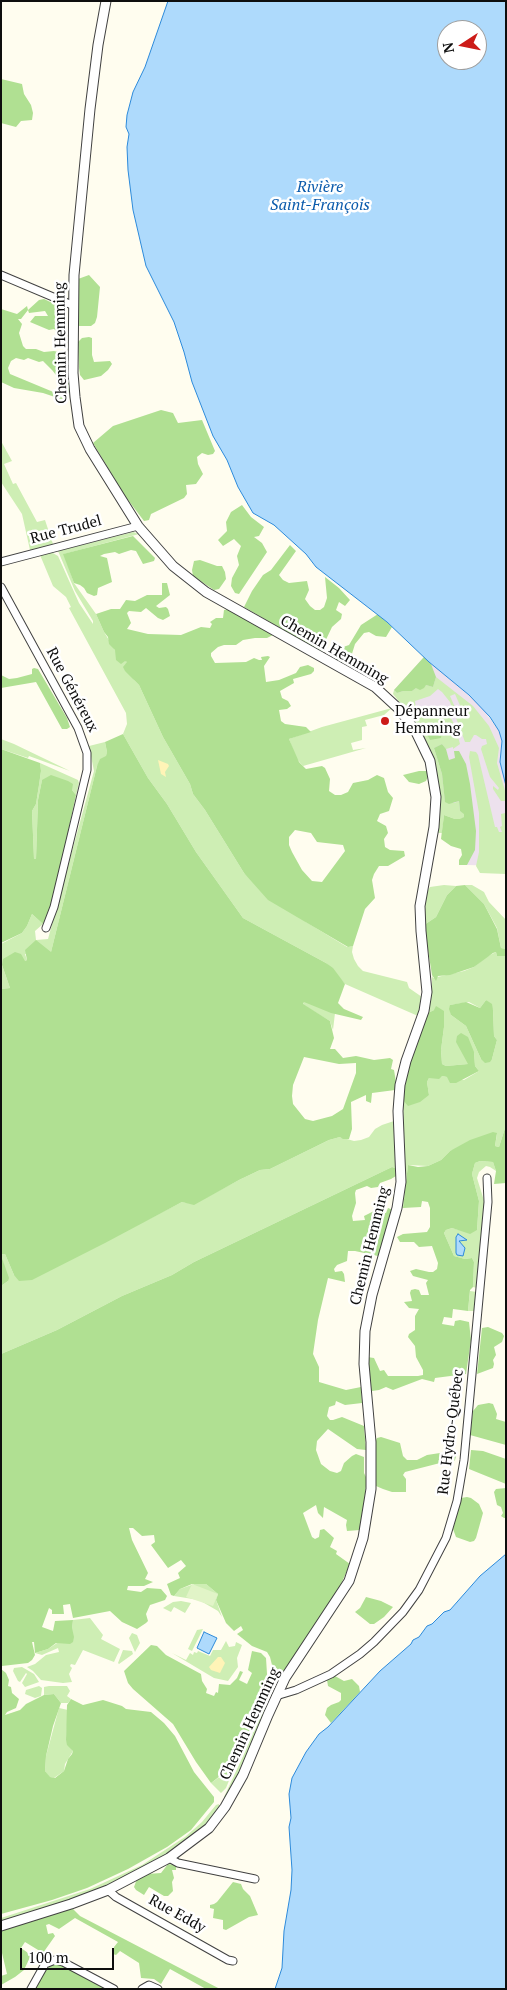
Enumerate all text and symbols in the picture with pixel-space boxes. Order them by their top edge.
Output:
north arrow [437,20,487,70]
text: N [437,41,458,55]
water label: Rivière Saint-François [270,177,370,215]
street label: Chemin Hemming [51,282,71,404]
street label: Rue Trudel [28,512,104,548]
street label: Chemin Hemming [277,612,391,688]
street label: Rue Généreux [42,645,102,735]
place label: Dépanneur Hemming [395,703,469,738]
marker: Dépanneur Hemming [379,715,391,727]
street label: Chemin Hemming [347,1185,393,1307]
street label: Rue Hydro-Québec [434,1368,468,1496]
street label: Chemin Hemming [216,1665,284,1783]
street label: Rue Eddy [145,1891,209,1937]
scale bar [22,1938,116,1970]
text: 100 m [28,1947,69,1967]

